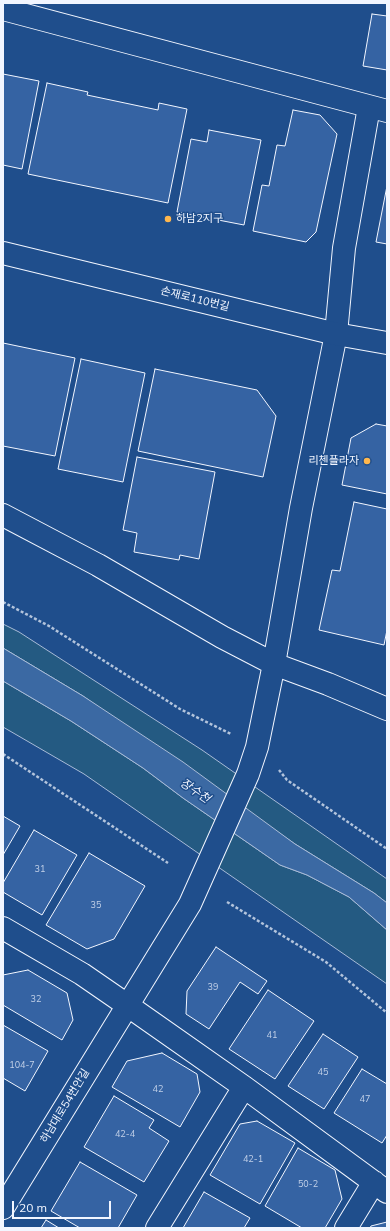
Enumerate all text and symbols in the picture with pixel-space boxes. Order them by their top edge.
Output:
place label: 하남2지구 [176,212,223,226]
marker: 하남2지구 [163,214,173,224]
street label: 손재로110번길 [159,284,231,314]
place label: 리첸플라자 [308,454,359,468]
marker: 리첸플라자 [362,456,372,466]
water label: 장수천 [177,776,213,806]
house number: 31 [35,864,45,874]
house number: 35 [91,900,101,910]
house number: 39 [208,982,218,992]
house number: 32 [31,994,41,1004]
house number: 41 [267,1030,277,1040]
house number: 104-7 [9,1060,35,1070]
street label: 하남대로54번안길 [38,1067,92,1145]
house number: 45 [318,1067,328,1077]
house number: 42 [153,1084,163,1094]
house number: 47 [360,1094,370,1104]
house number: 42-4 [115,1129,135,1139]
house number: 42-1 [243,1154,263,1164]
house number: 50-2 [298,1179,318,1189]
scale bar [14,1193,113,1219]
text: 20 m [19,1200,47,1215]

